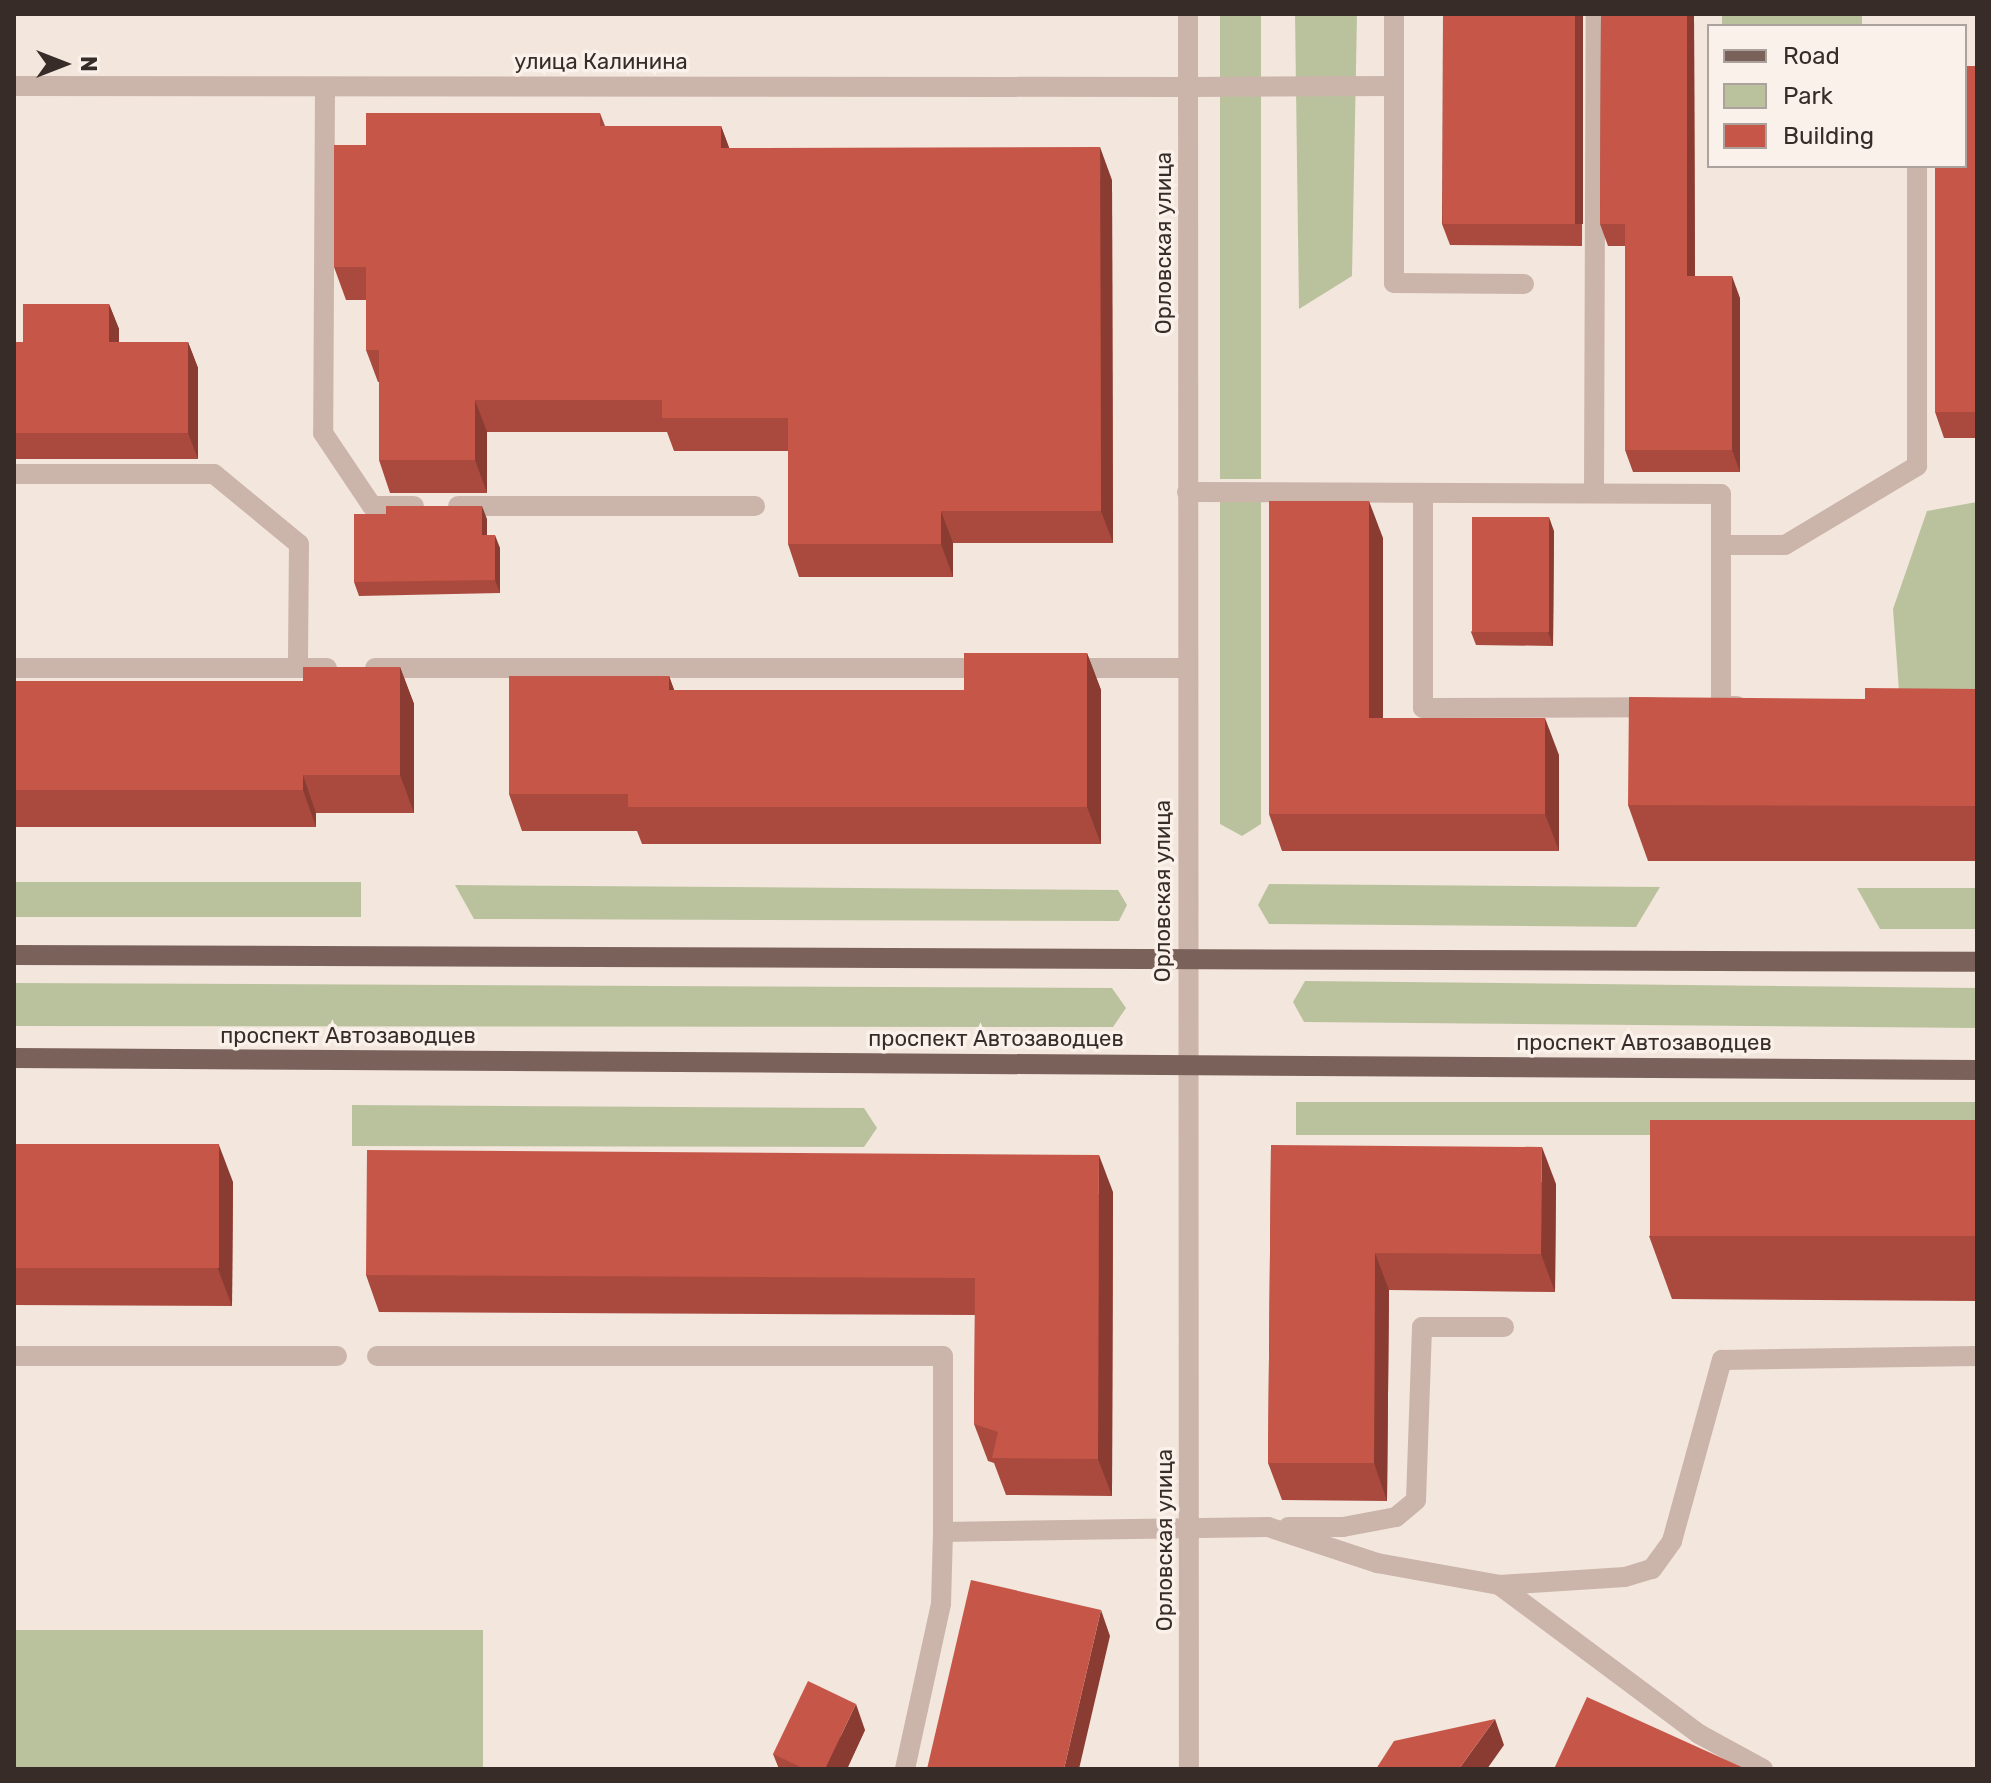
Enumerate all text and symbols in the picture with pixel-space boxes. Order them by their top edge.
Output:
north arrow [24,24,104,104]
legend [1707,24,1967,168]
text: Road [1783,42,1840,70]
street label: улица Калинина [514,49,688,75]
text: N [75,56,102,72]
text: Park [1783,82,1833,110]
text: Building [1783,122,1874,150]
street label: Орловская улица [1151,152,1177,334]
street label: Орловская улица [1150,800,1176,982]
street label: проспект Автозаводцев [220,1023,476,1049]
street label: проспект Автозаводцев [868,1026,1124,1052]
street label: проспект Автозаводцев [1516,1030,1772,1056]
street label: Орловская улица [1152,1449,1178,1631]

